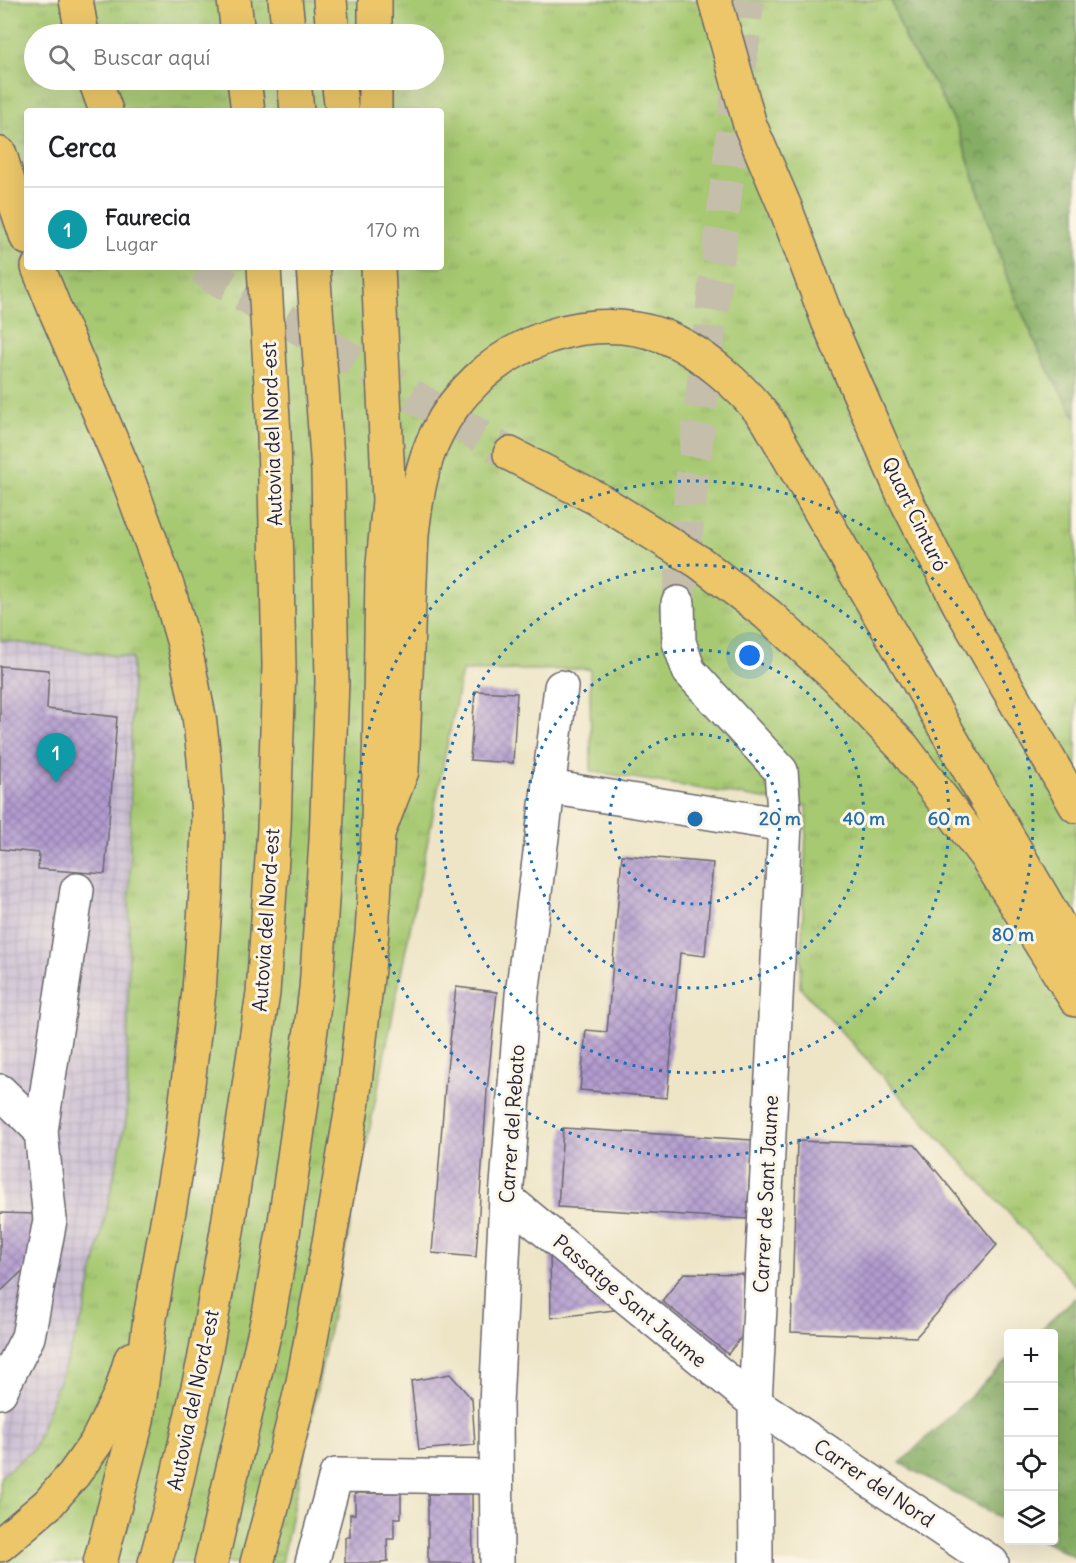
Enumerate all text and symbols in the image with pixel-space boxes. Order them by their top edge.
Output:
search box [24,24,444,90]
icon: search [45,41,78,74]
text: Buscar aquí [93,43,210,71]
text: Cerca [48,131,117,164]
text: Faurecia [105,203,191,231]
text: 1 [64,217,71,242]
text: 170 m [367,217,420,242]
text: Lugar [105,231,158,256]
street label: Autovia del Nord-est [256,341,287,526]
street label: Quart Cinturó [877,452,954,575]
your location [735,641,764,670]
pin: 1 [36,734,76,783]
text: 20 m [759,807,801,830]
text: 40 m [843,807,885,830]
text: 60 m [928,807,970,830]
centre of rings [685,809,705,829]
street label: Autovia del Nord-est [247,827,284,1013]
text: 80 m [992,923,1034,946]
street label: Carrer del Rebato [493,1044,530,1204]
street label: Carrer de Sant Jaume [748,1094,783,1293]
street label: Passatge Sant Jaume [548,1229,712,1372]
street label: Autovia del Nord-est [161,1307,224,1492]
map controls [1004,1329,1058,1545]
button: + [1004,1329,1058,1383]
button: − [1004,1383,1058,1437]
street label: Carrer del Nord [809,1433,940,1532]
button: locate [1004,1437,1058,1491]
button: layers [1004,1491,1058,1545]

